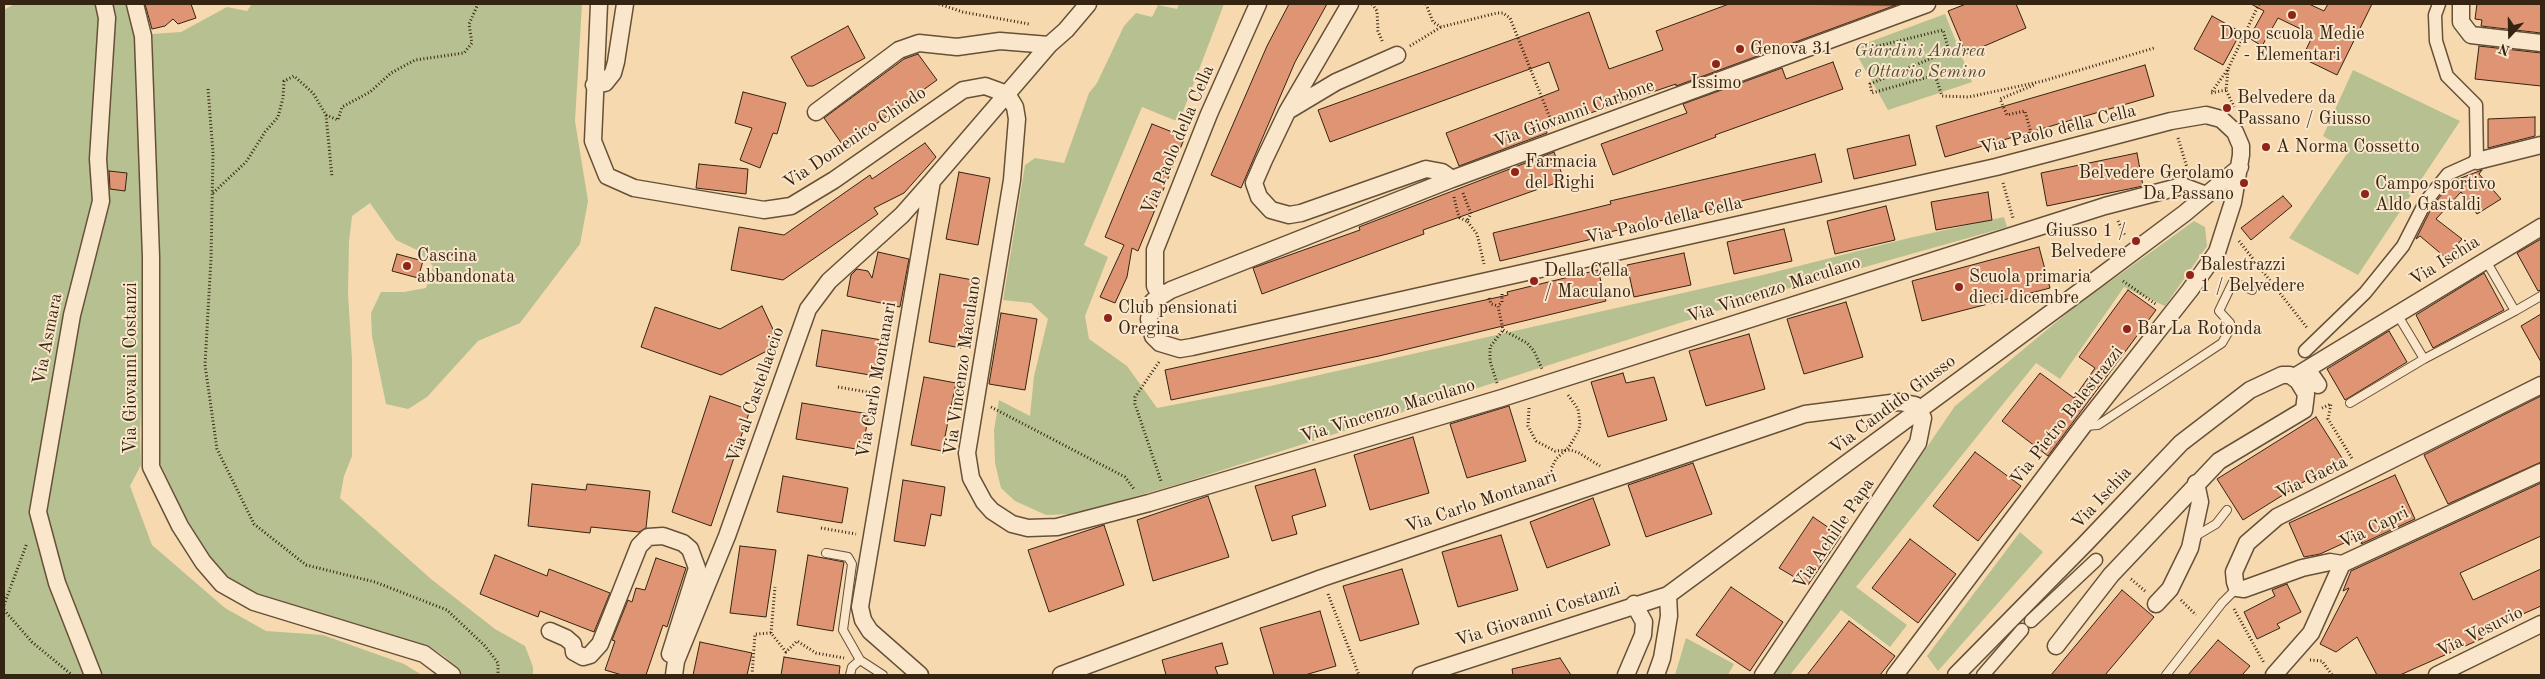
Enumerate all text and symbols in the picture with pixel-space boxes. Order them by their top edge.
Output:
marker: Dopo scuola Medie - Elementari [2286,9,2298,21]
north arrow [2485,10,2535,60]
place label: Dopo scuola Medie - Elementari [2219,23,2365,66]
place label: Genova 31 [1750,38,1833,60]
park label: Giardini Andrea e Ottavio Semino [1854,40,1986,82]
text: N [2497,41,2512,57]
marker: Genova 31 [1734,43,1746,55]
marker: Issimo [1710,58,1722,70]
street label: Via Paolo della Cella [1137,62,1219,218]
place label: Issimo [1691,72,1741,94]
street label: Via Giovanni Carbone [1491,75,1657,153]
street label: Via Domenico Chiodo [779,82,931,194]
place label: Belvedere da Passano / Giusso [2237,87,2371,130]
street label: Via Paolo della Cella [1978,100,2138,160]
marker: Belvedere da Passano / Giusso [2221,102,2233,114]
place label: A Norma Cossetto [2276,136,2420,158]
marker: A Norma Cossetto [2260,141,2272,153]
place label: Farmacia del Righi [1525,151,1597,193]
place label: Belvedere Gerolamo Da Passano [2079,162,2234,204]
marker: Farmacia del Righi [1509,166,1521,178]
place label: Campo sportivo Aldo Gastaldi [2375,173,2496,215]
marker: Belvedere Gerolamo Da Passano [2238,177,2250,189]
marker: Campo sportivo Aldo Gastaldi [2359,188,2371,200]
street label: Via Paolo della Cella [1583,192,1745,250]
place label: Giusso 1 / Belvedere [2045,220,2126,262]
street label: Via Ischia [2406,231,2484,291]
marker: Giusso 1 / Belvedere [2130,235,2142,247]
place label: Cascina abbandonata [417,245,515,288]
street label: Via Vincenzo Maculano [1685,252,1863,328]
place label: Balestrazzi 1 / Belvedere [2200,254,2304,296]
marker: Cascina abbandonata [401,260,413,272]
place label: Della Cella / Maculano [1544,260,1631,302]
place label: Scuola primaria dieci dicembre [1969,266,2091,308]
marker: Balestrazzi 1 / Belvedere [2184,269,2196,281]
street label: Via Vincenzo Maculano [940,275,986,457]
marker: Della Cella / Maculano [1528,275,1540,287]
marker: Scuola primaria dieci dicembre [1953,281,1965,293]
street label: Via Giovanni Costanzi [120,282,142,454]
street label: Via Asmara [29,291,67,387]
place label: Club pensionati Oregina [1118,297,1237,340]
street label: Via Carlo Montanari [853,300,901,460]
marker: Club pensionati Oregina [1102,312,1114,324]
place label: Bar La Rotonda [2137,318,2262,340]
marker: Bar La Rotonda [2121,323,2133,335]
street label: Via al Castellaccio [723,324,789,466]
street label: Via Pietro Balestrazzi [2006,342,2128,490]
street label: Via Candido Giusso [1826,351,1960,459]
street label: Via Vincenzo Maculano [1298,374,1478,448]
street label: Via Gaeta [2273,451,2351,505]
street label: Via Ischia [2067,462,2137,534]
street label: Via Carlo Montanari [1402,466,1560,538]
street label: Via Achille Papa [1789,474,1879,594]
street label: Via Capri [2336,502,2412,554]
street label: Via Giovanni Costanzi [1453,578,1623,652]
street label: Via Vesuvio [2433,602,2527,662]

